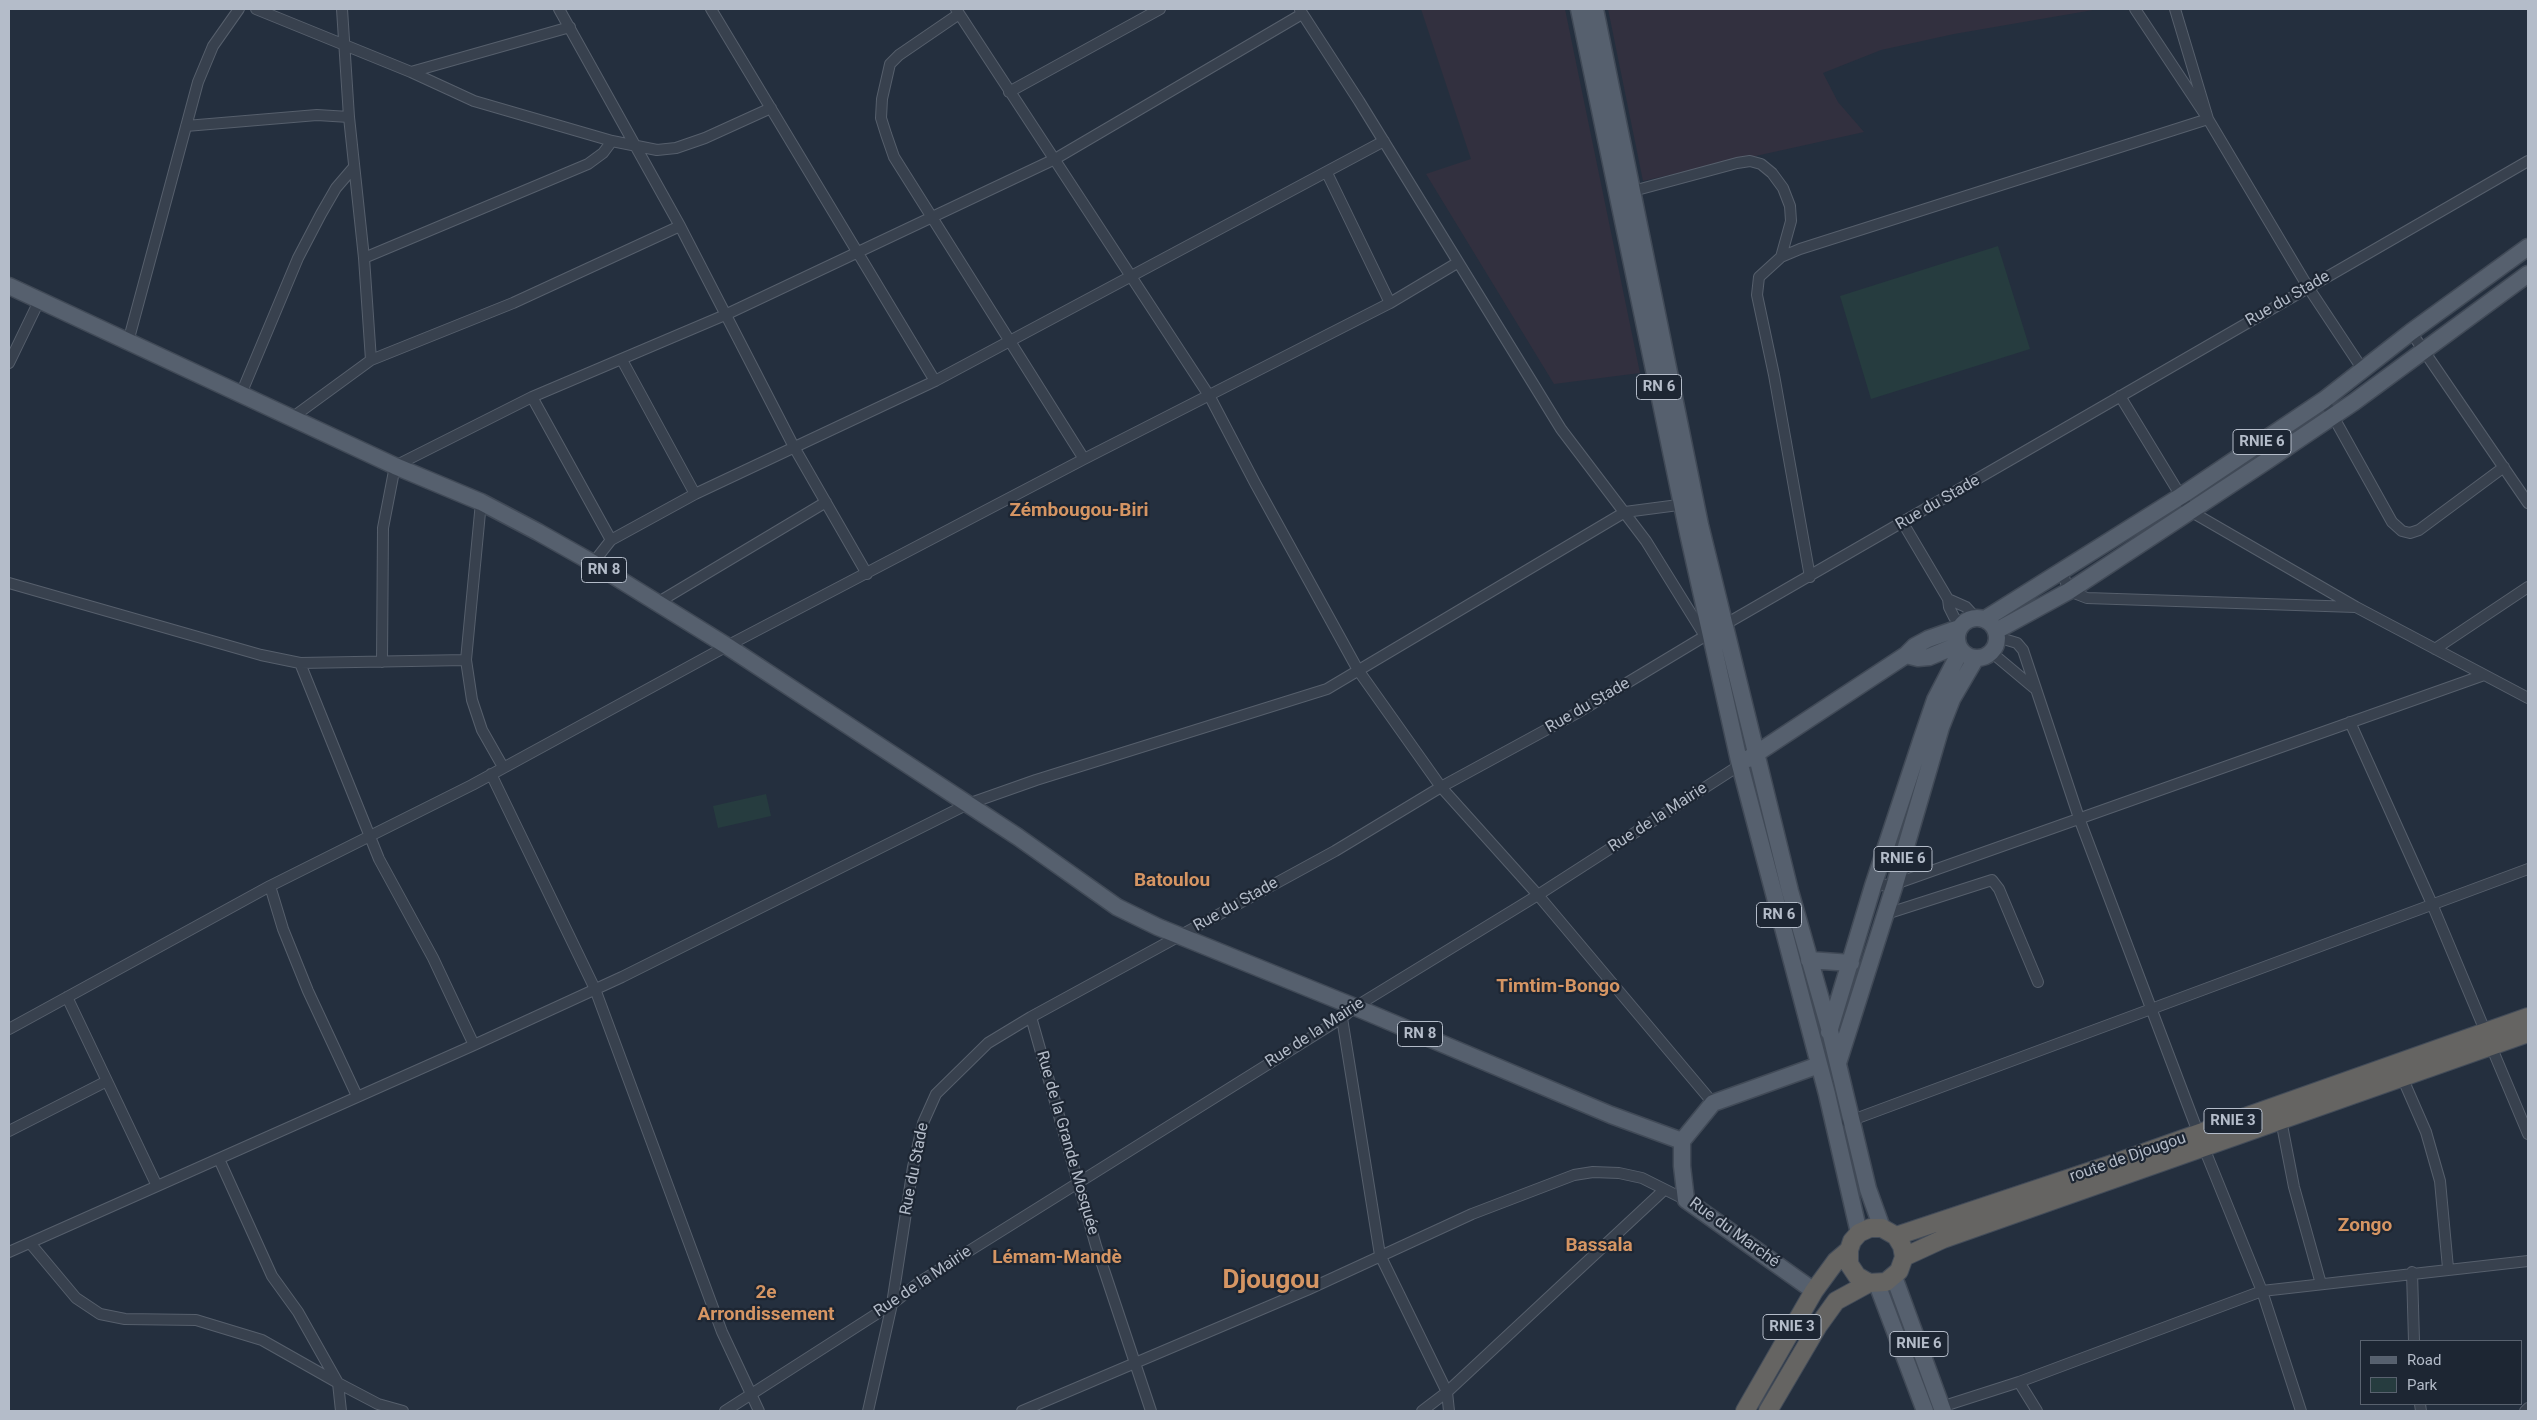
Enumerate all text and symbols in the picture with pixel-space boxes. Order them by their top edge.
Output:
street label: Rue du Stade [2243,267,2333,331]
road number: RN 6 [1636,374,1682,400]
road number: RNIE 6 [2233,430,2291,454]
street label: Rue du Stade [1893,471,1983,535]
district label: Zémbougou-Biri [1010,500,1148,522]
road number: RN 8 [582,558,626,582]
street label: Rue du Stade [1543,674,1633,738]
street label: Rue de la Mairie [1605,779,1711,857]
road number: RNIE 6 [1874,846,1932,872]
district label: Batoulou [1134,870,1210,892]
street label: Rue du Stade [1190,874,1282,936]
road number: RN 6 [1756,902,1802,928]
district label: Timtim-Bongo [1496,976,1620,998]
street label: Rue de la Mairie [1262,994,1368,1072]
road number: RN 8 [1398,1022,1442,1046]
street label: Rue de la Grande Mosquée [1032,1049,1102,1237]
road number: RNIE 3 [2204,1108,2262,1134]
street label: Rue du Stade [897,1121,933,1217]
street label: route de Djougou [2067,1129,2189,1187]
street label: Rue du Marché [1685,1194,1783,1272]
district label: Zongo [2338,1215,2392,1237]
district label: Bassala [1565,1235,1633,1257]
street label: Rue de la Mairie [871,1242,975,1322]
district label: Lémam-Mandè [992,1247,1122,1269]
district label: Djougou [1223,1265,1319,1297]
district label: 2e Arrondissement [697,1282,835,1326]
road number: RNIE 3 [1763,1314,1821,1340]
road number: RNIE 6 [1890,1332,1948,1356]
legend [2360,1340,2522,1405]
text: Road [2407,1351,2441,1369]
text: Park [2407,1376,2437,1394]

